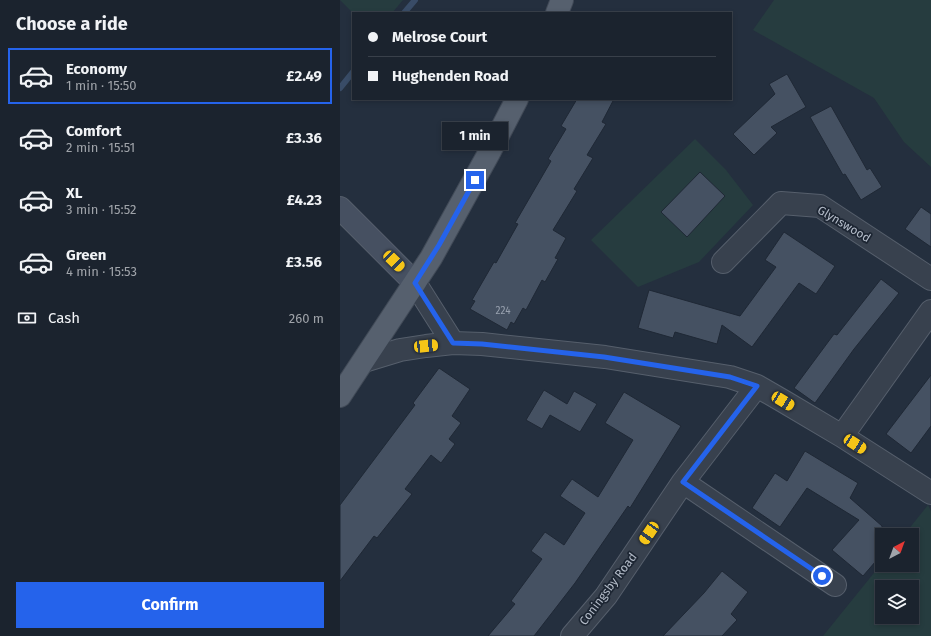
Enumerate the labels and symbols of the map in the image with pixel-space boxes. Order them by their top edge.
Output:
callout: 1 min [442,122,508,150]
route end [466,171,484,189]
street label: Glynswood [815,203,873,245]
car [381,248,407,274]
house number: 224 [496,305,511,317]
car [413,339,439,353]
car [770,390,796,412]
car [842,432,868,456]
car [637,520,661,546]
north arrow [875,528,919,572]
street label: Coningsby Road [576,550,640,628]
route start [813,567,831,585]

